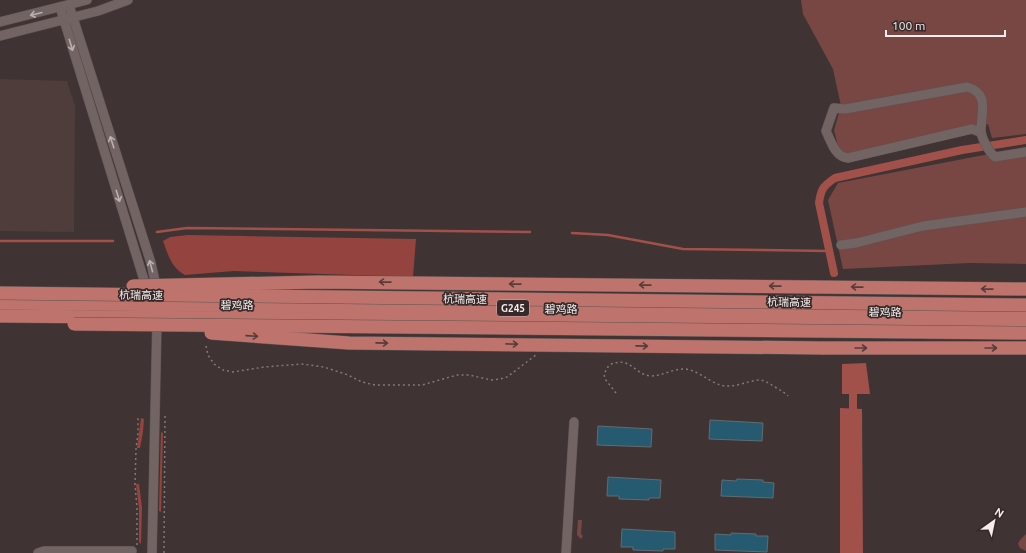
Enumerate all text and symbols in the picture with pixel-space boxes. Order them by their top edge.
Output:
one-way arrow [30,10,43,18]
scale bar [886,12,1005,38]
text: 100 m [892,19,925,32]
one-way arrow [68,38,75,51]
one-way arrow [108,136,116,148]
one-way arrow [115,189,122,202]
one-way arrow [147,260,154,273]
one-way arrow [379,278,392,286]
one-way arrow [509,280,522,288]
one-way arrow [639,281,652,289]
one-way arrow [769,282,782,290]
one-way arrow [851,283,864,291]
one-way arrow [981,285,994,292]
street label: 杭瑞高速 [119,289,163,301]
street label: 杭瑞高速 [443,293,487,305]
street label: 杭瑞高速 [767,296,811,308]
street label: 碧鸡路 [220,299,254,311]
road number: G245 [497,300,529,316]
street label: 碧鸡路 [544,303,578,315]
street label: 碧鸡路 [868,306,902,318]
one-way arrow [245,332,258,339]
one-way arrow [375,339,388,347]
one-way arrow [505,341,518,348]
one-way arrow [635,342,648,350]
one-way arrow [854,344,867,352]
one-way arrow [984,344,997,352]
north arrow [974,501,1014,541]
text: N [993,505,1006,520]

